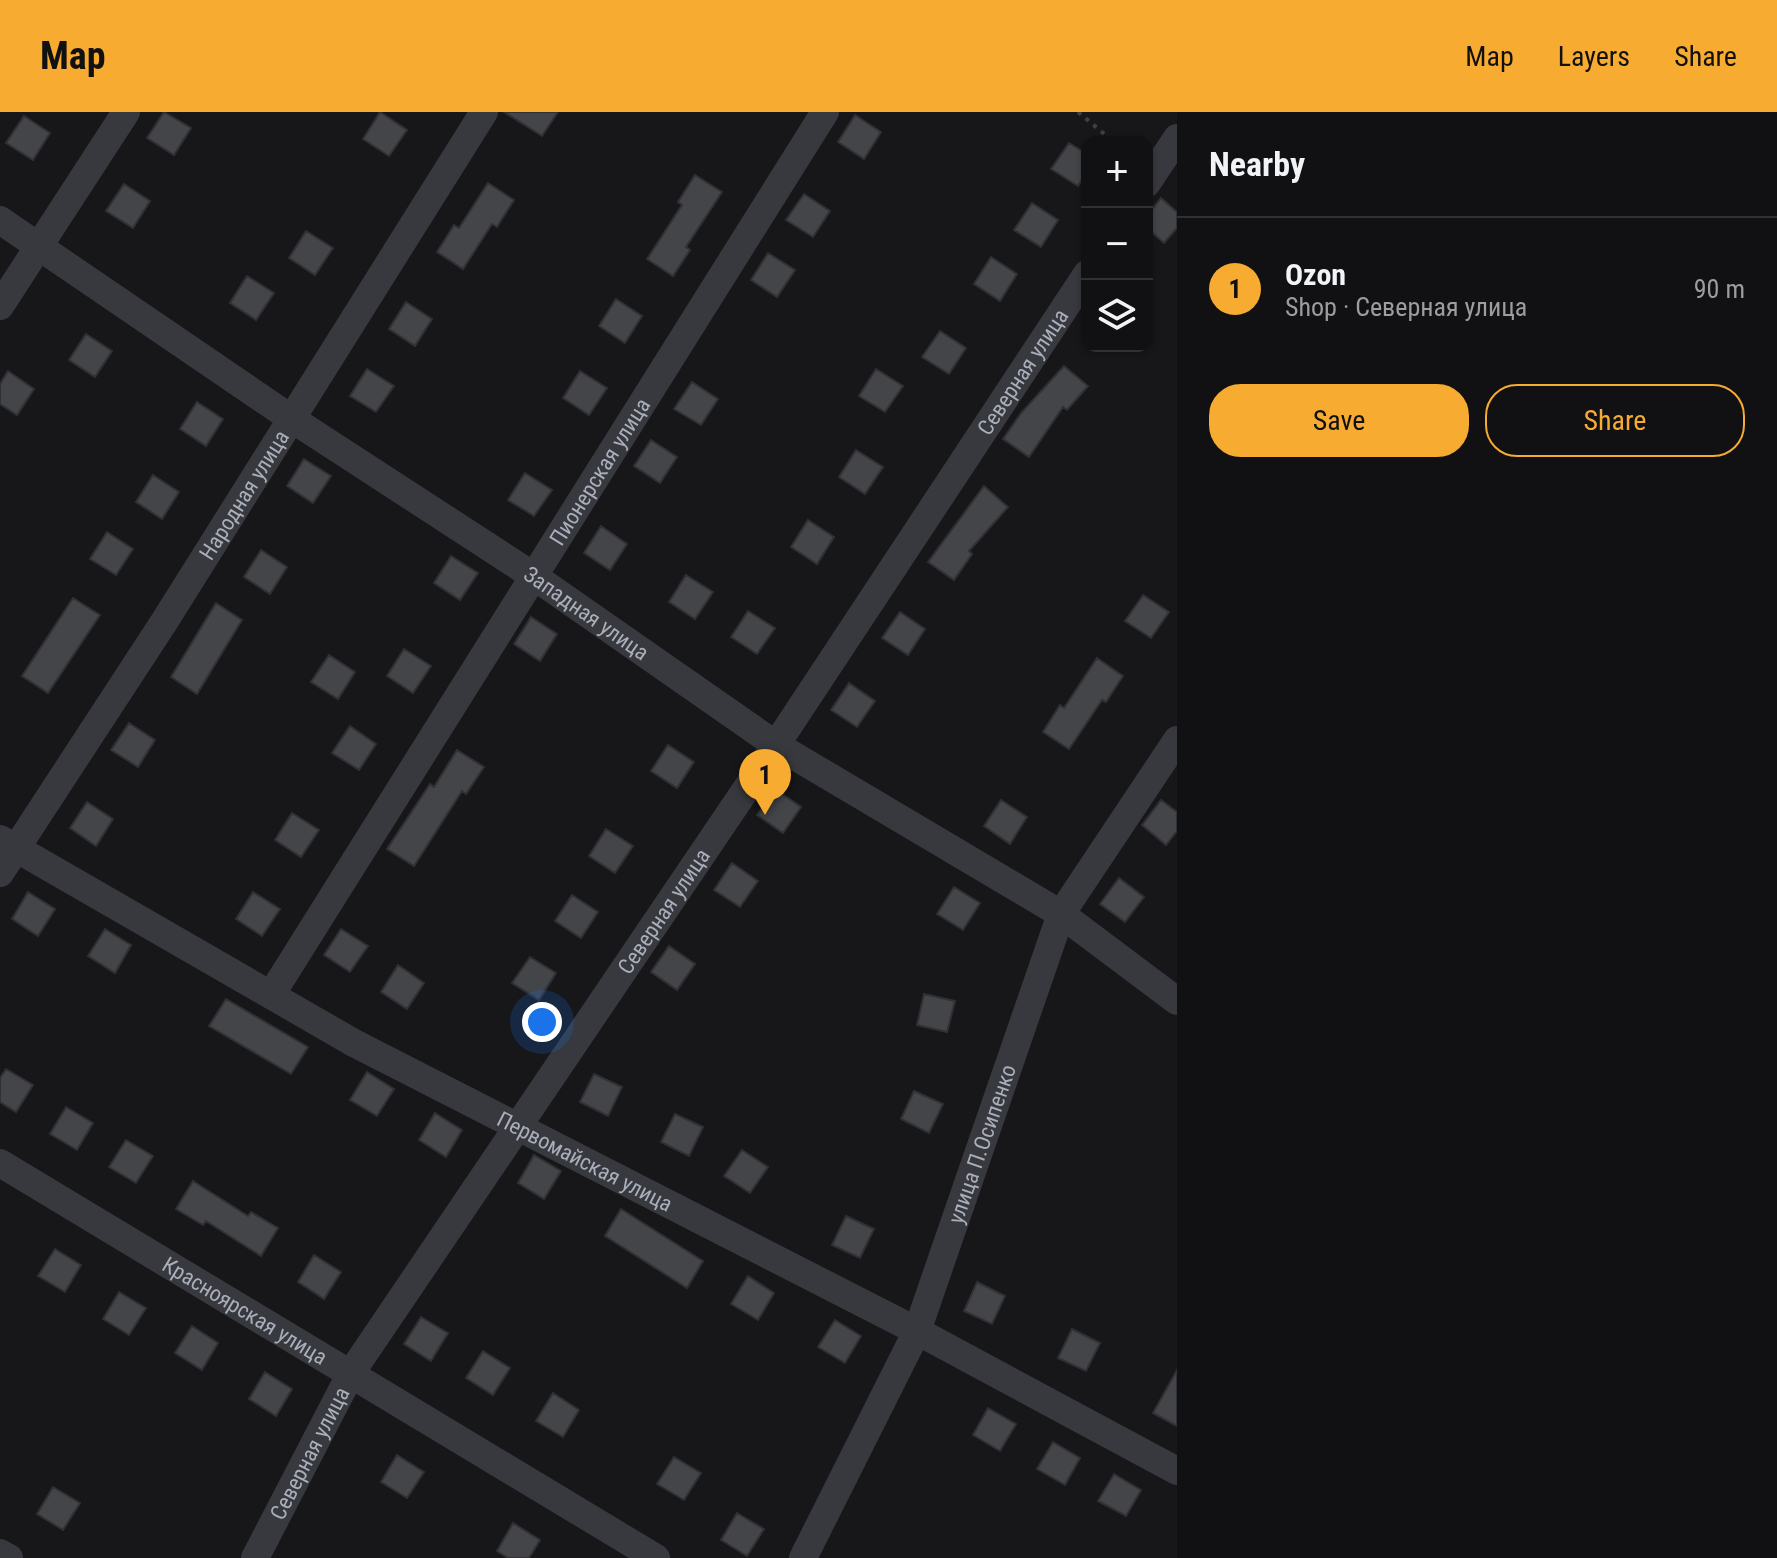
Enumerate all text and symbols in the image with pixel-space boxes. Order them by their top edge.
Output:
text: Map [40,34,106,78]
text: Map [1465,40,1514,73]
text: Layers [1558,40,1630,73]
text: Share [1674,40,1737,73]
map controls [1081,136,1153,352]
button: + [1081,136,1153,208]
text: Nearby [1209,144,1305,184]
button: − [1081,208,1153,280]
text: Ozon [1285,257,1346,292]
text: 1 [1228,274,1242,304]
text: 90 m [1694,274,1745,304]
button: layers [1081,280,1153,352]
text: Shop · Северная улица [1285,292,1527,322]
street label: Северная улица [972,304,1073,439]
button: Save [1209,384,1469,457]
button: Share [1485,384,1745,457]
street label: Пионерская улица [544,393,655,550]
street label: Народная улица [194,426,294,564]
street label: Западная улица [520,561,654,665]
pin: 1 [739,749,791,815]
street label: Северная улица [612,844,715,979]
your location [522,1002,562,1042]
street label: улица П.Осипенко [943,1061,1021,1227]
street label: Первомайская улица [493,1106,677,1216]
street label: Красноярская улица [158,1251,332,1370]
street label: Северная улица [265,1383,354,1524]

